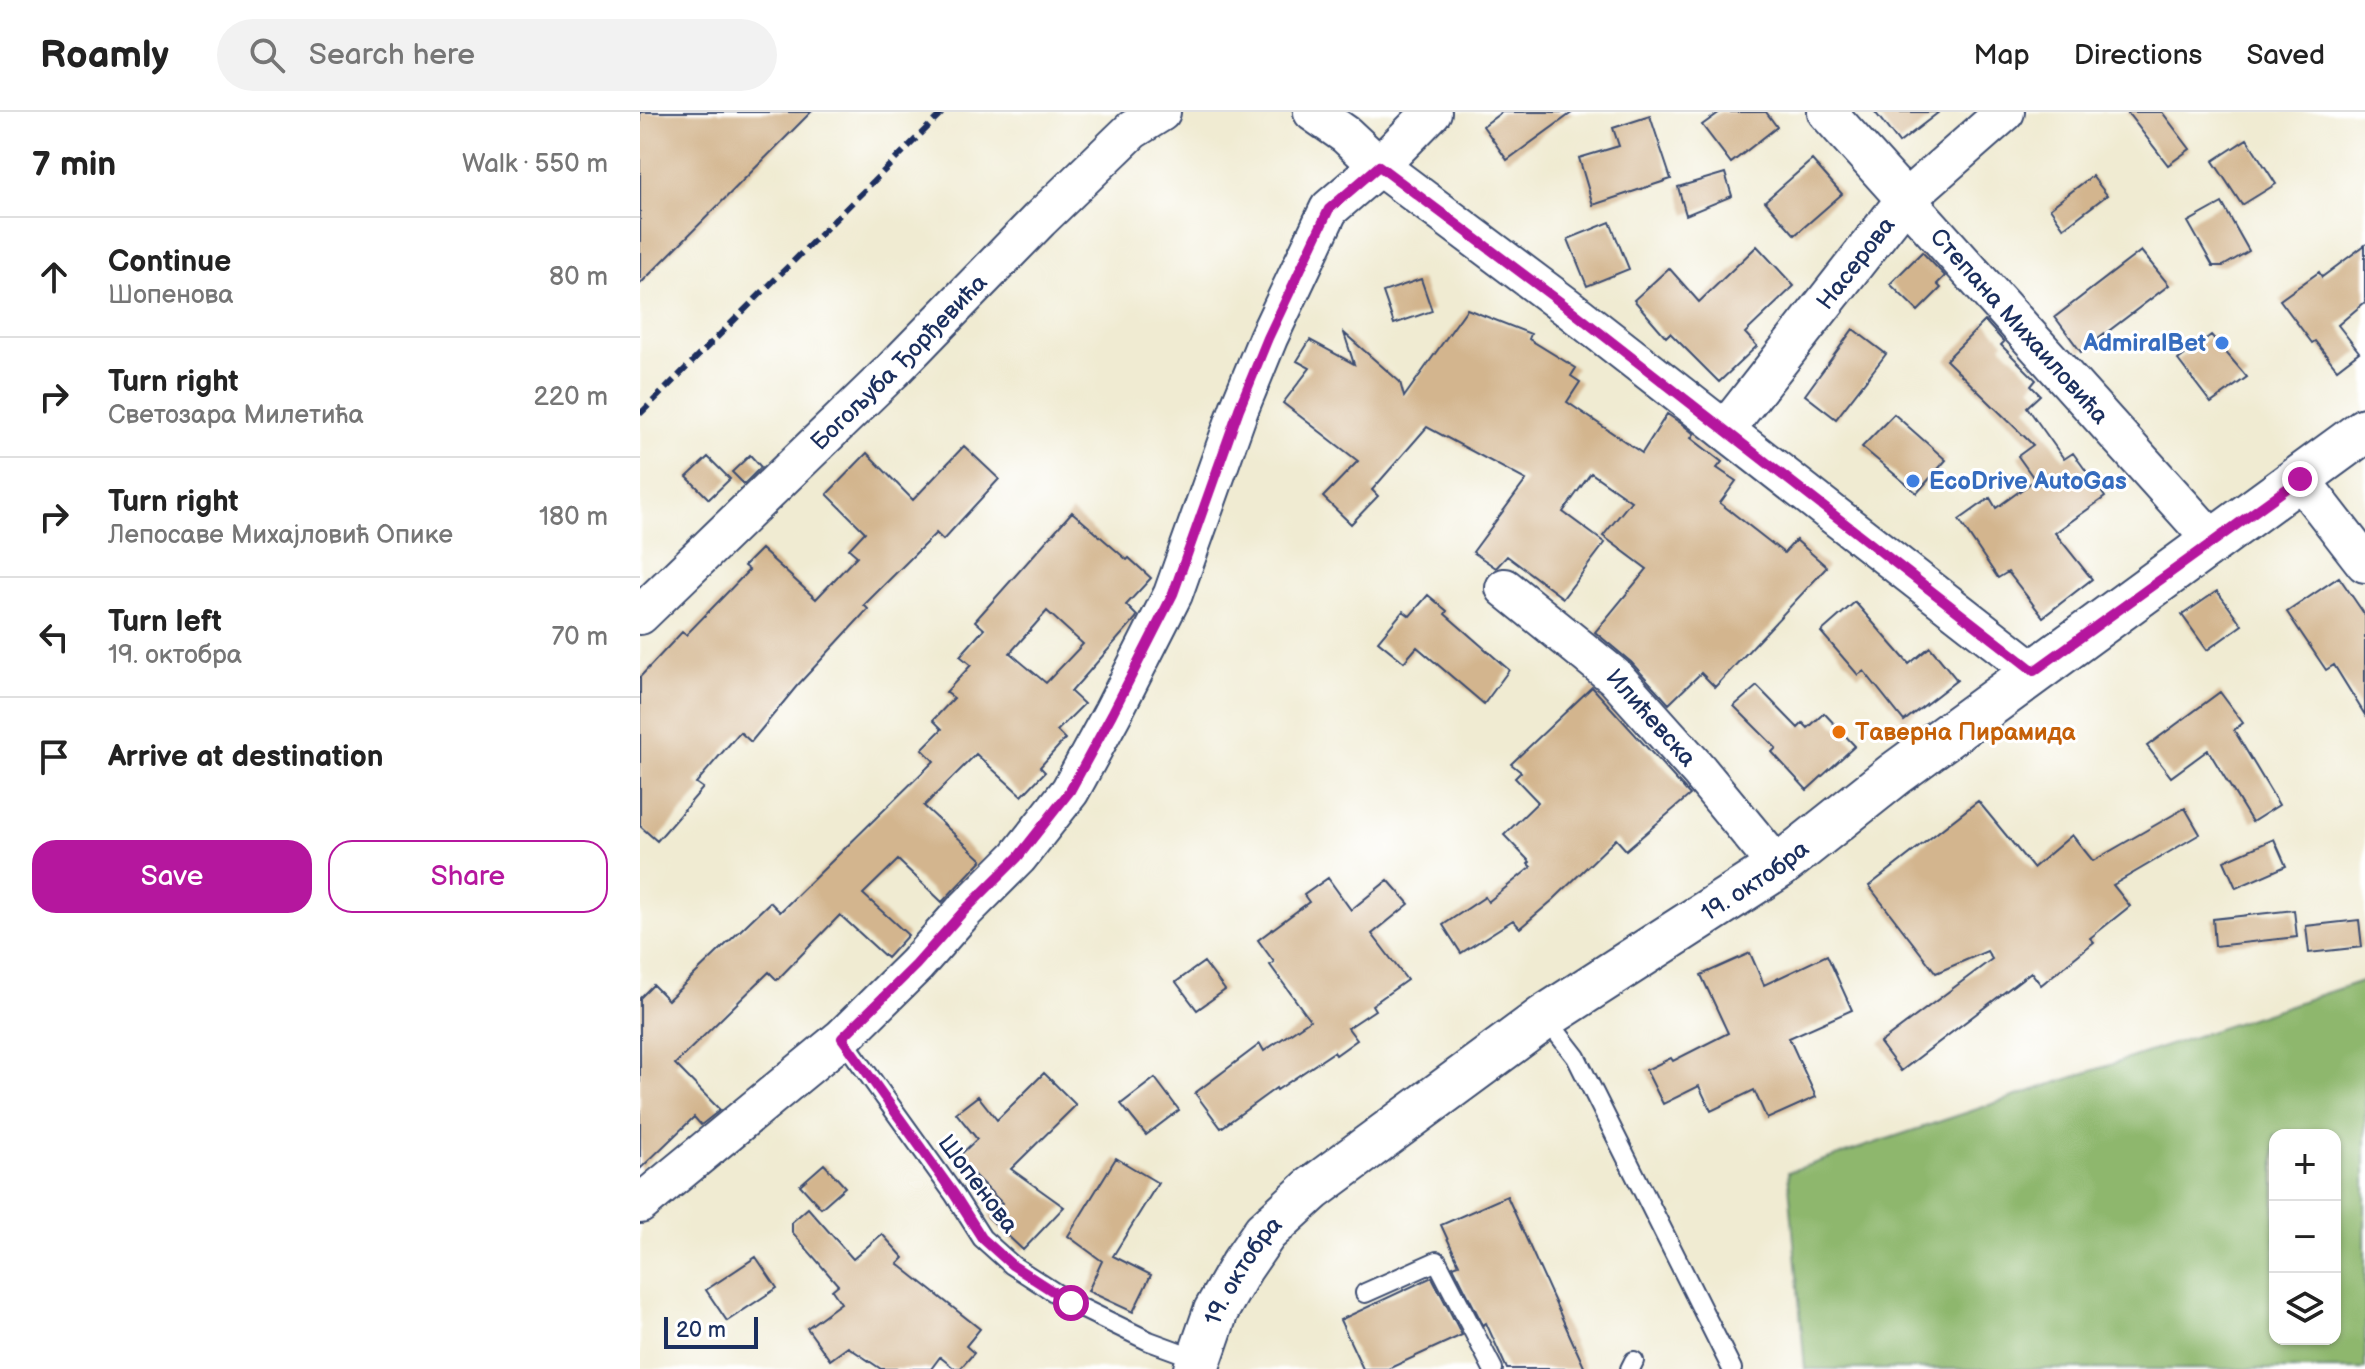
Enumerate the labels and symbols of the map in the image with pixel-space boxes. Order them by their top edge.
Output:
street label: Насерова [1810,211,1901,315]
street label: Степана Михаиловића [1924,222,2115,430]
street label: Богољуба Ђорђевића [805,268,993,456]
place label: AdmiralBet [2082,329,2206,358]
marker: AdmiralBet [2213,334,2231,352]
route end [2282,461,2318,497]
place label: EcoDrive AutoGas [1929,467,2127,496]
marker: EcoDrive AutoGas [1904,472,1922,490]
street label: Илићевска [1600,663,1702,772]
place label: Таверна Пирамида [1855,718,2077,747]
marker: Таверна Пирамида [1830,723,1848,741]
street label: 19. октобра [1696,834,1814,927]
street label: Шопенова [932,1129,1024,1239]
street label: 19. октобра [1198,1209,1288,1328]
route start [1053,1285,1089,1321]
scale bar [664,1313,758,1349]

